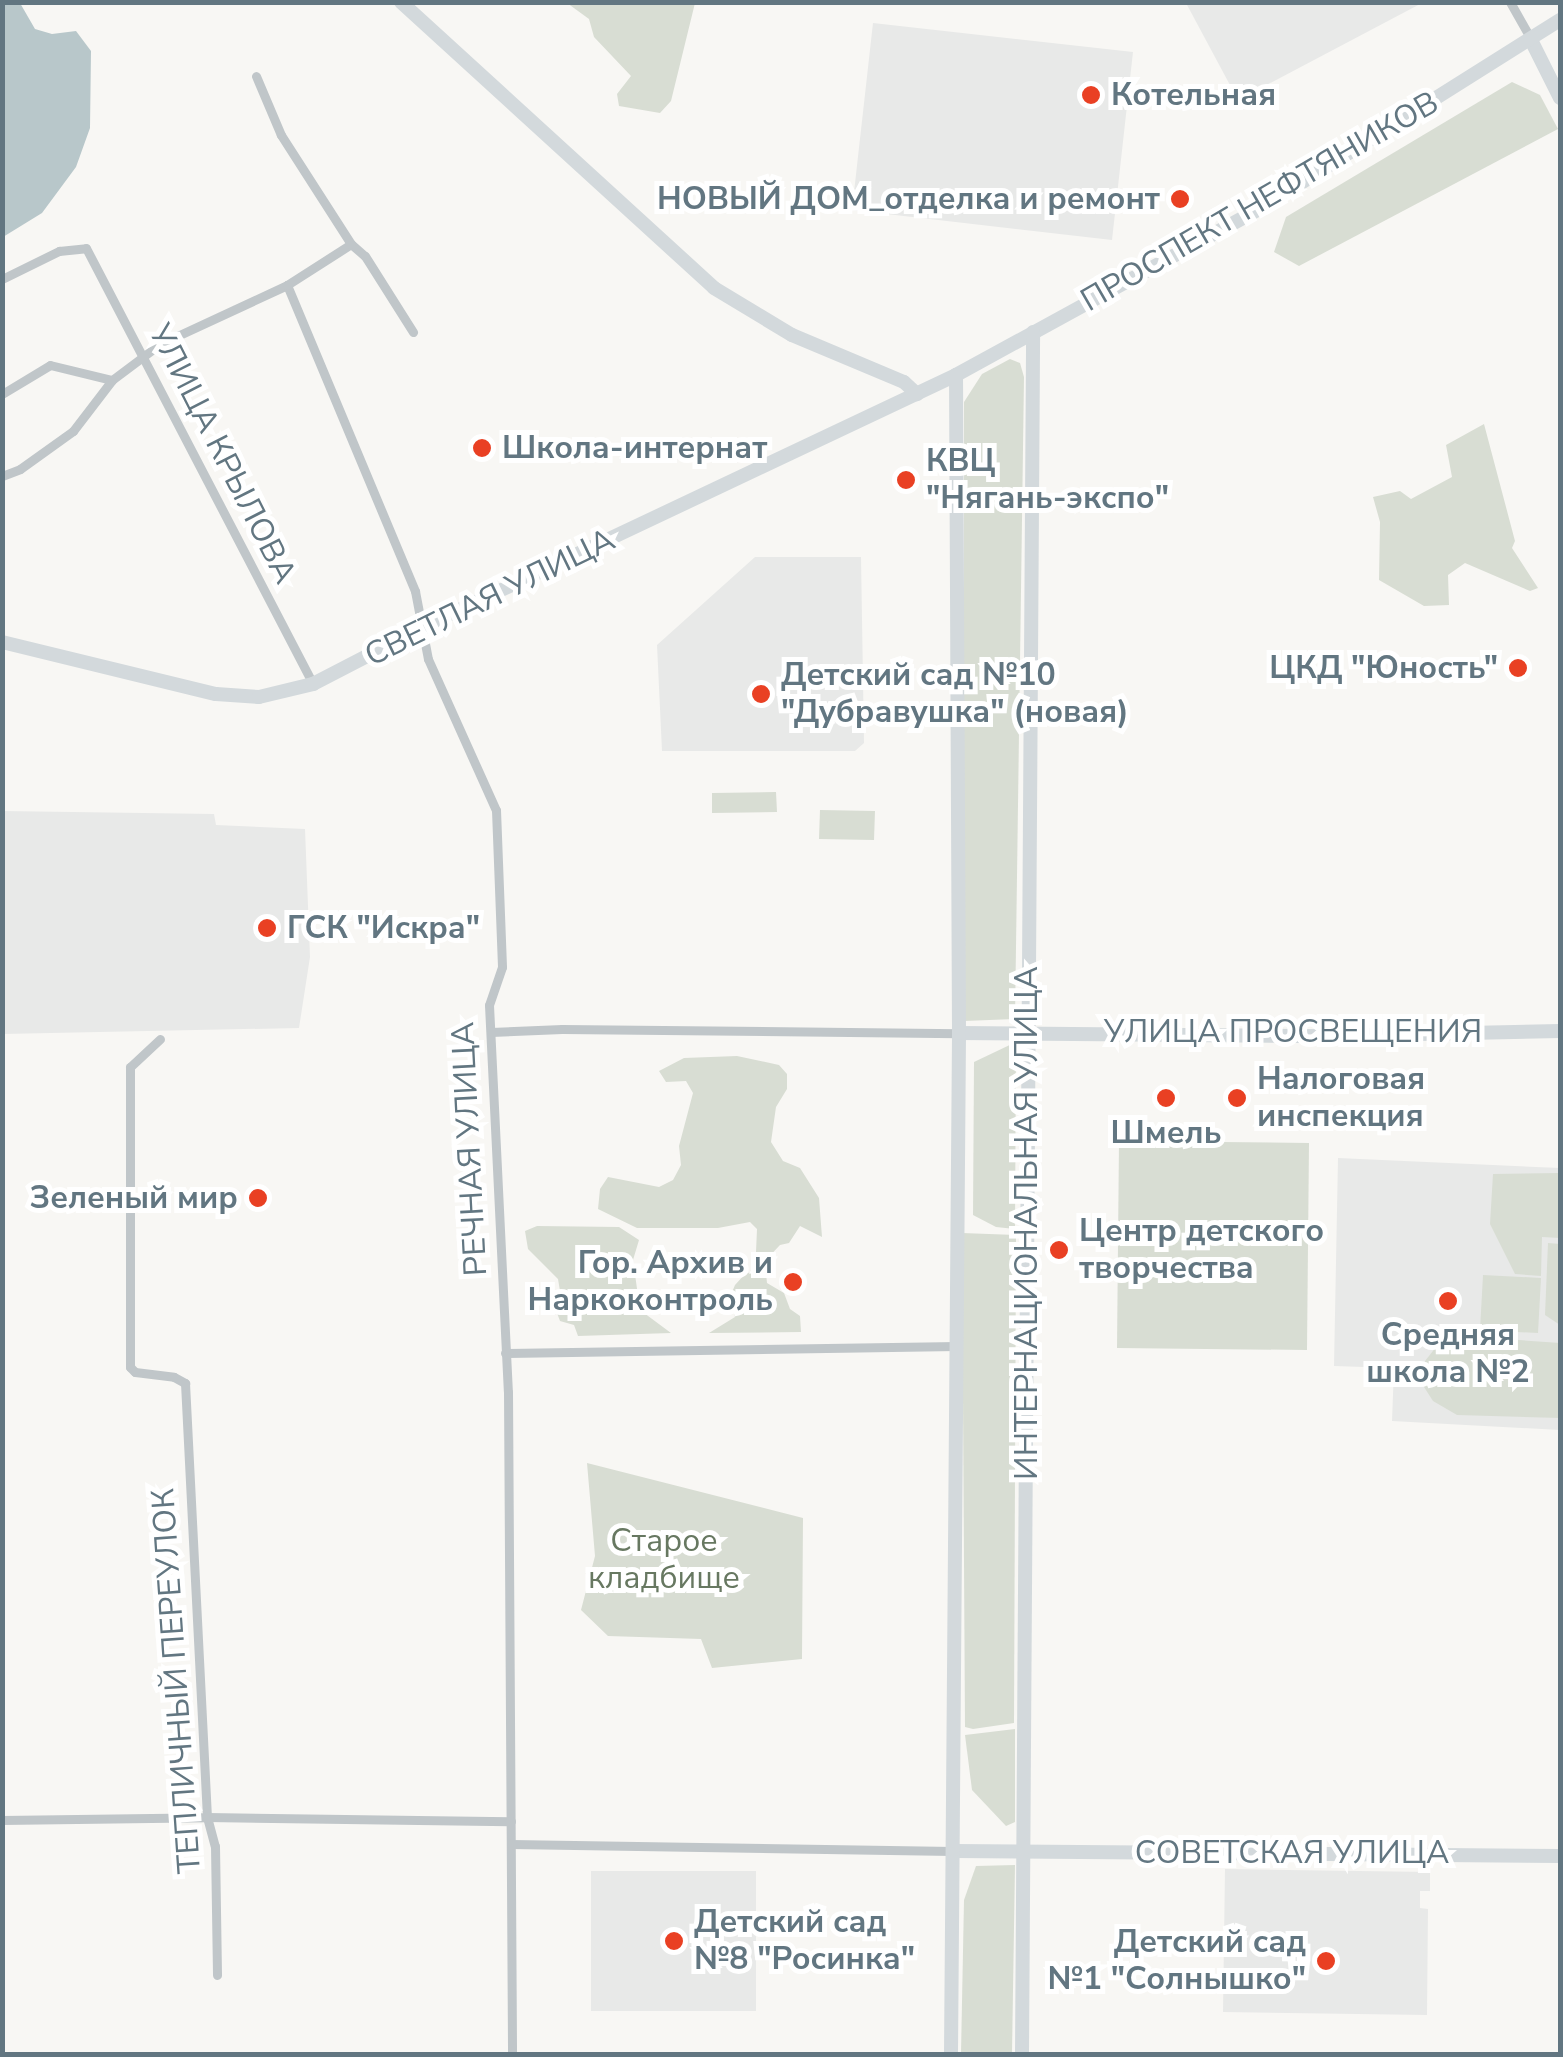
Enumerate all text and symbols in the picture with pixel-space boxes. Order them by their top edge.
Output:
place label: Котельная [1111,76,1276,114]
street label: ПРОСПЕКТ НЕФТЯНИКОВ [1074,84,1446,320]
marker: Котельная [1080,84,1102,106]
place label: НОВЫЙ ДОМ_отделка и ремонт [657,180,1160,218]
marker: НОВЫЙ ДОМ_отделка и ремонт [1169,188,1191,210]
street label: УЛИЦА КРЫЛОВА [140,318,304,590]
place label: Школа-интернат [502,429,767,467]
marker: Школа-интернат [471,437,493,459]
place label: КВЦ "Нягань-экспо" [926,443,1169,518]
marker: КВЦ "Нягань-экспо" [895,469,917,491]
street label: СВЕТЛАЯ УЛИЦА [359,521,621,675]
place label: ЦКД "Юность" [1269,649,1498,687]
place label: Детский сад №10 "Дубравушка" (новая) [781,657,1129,732]
marker: ЦКД "Юность" [1507,657,1529,679]
marker: Детский сад №10 "Дубравушка" (новая) [750,683,772,705]
place label: ГСК "Искра" [287,909,480,947]
marker: ГСК "Искра" [256,917,278,939]
street label: ИНТЕРНАЦИОНАЛЬНАЯ УЛИЦА [1008,966,1046,1480]
street label: УЛИЦА ПРОСВЕЩЕНИЯ [1104,1013,1482,1051]
street label: РЕЧНАЯ УЛИЦА [444,1021,496,1277]
place label: Налоговая инспекция [1257,1061,1425,1136]
marker: Шмель [1155,1087,1177,1109]
marker: Налоговая инспекция [1226,1087,1248,1109]
place label: Шмель [1111,1114,1221,1152]
place label: Зеленый мир [30,1179,238,1217]
marker: Зеленый мир [247,1187,269,1209]
place label: Центр детского творчества [1079,1213,1324,1288]
marker: Центр детского творчества [1048,1239,1070,1261]
place label: Гор. Архив и Наркоконтроль [528,1245,773,1320]
marker: Гор. Архив и Наркоконтроль [782,1271,804,1293]
marker: Средняя школа №2 [1437,1290,1459,1312]
place label: Средняя школа №2 [1366,1317,1530,1392]
street label: ТЕПЛИЧНЫЙ ПЕРЕУЛОК [144,1487,210,1875]
park label: Старое кладбище [588,1523,740,1598]
street label: СОВЕТСКАЯ УЛИЦА [1135,1834,1449,1872]
place label: Детский сад №8 "Росинка" [694,1904,915,1979]
place label: Детский сад №1 "Солнышко" [1048,1924,1306,1999]
marker: Детский сад №8 "Росинка" [663,1930,685,1952]
marker: Детский сад №1 "Солнышко" [1315,1950,1337,1972]

